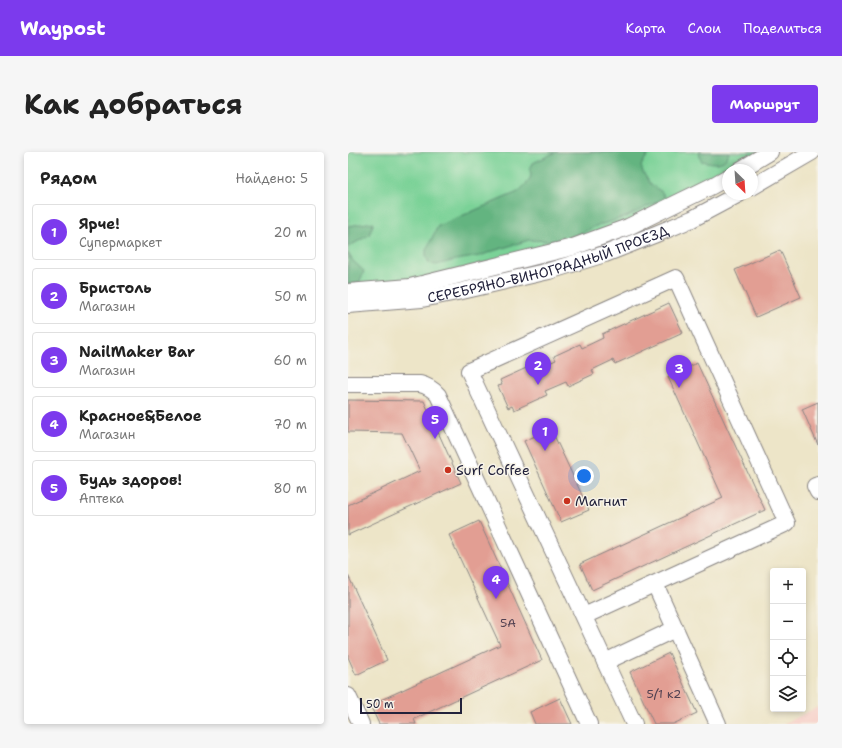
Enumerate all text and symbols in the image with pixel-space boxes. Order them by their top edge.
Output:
text: Waypost [20,16,105,41]
text: Карта [625,19,666,37]
text: Слои [688,19,721,37]
text: Поделиться [743,19,822,37]
text: Как добраться [24,85,243,123]
button: Маршрут [712,85,818,123]
north arrow [722,164,758,200]
text: Рядом [40,167,97,189]
text: Найдено: 5 [235,170,308,187]
text: Ярче! [79,214,120,234]
street label: СЕРЕБРЯНО-ВИНОГРАДНЫЙ ПРОЕЗД [426,221,671,307]
text: 1 [51,224,57,241]
text: 20 m [274,224,307,241]
text: Супермаркет [79,234,162,251]
text: Бристоль [79,278,152,298]
text: 2 [49,288,59,305]
text: 50 m [274,288,307,305]
text: Магазин [79,298,135,315]
text: NailMaker Bar [79,342,195,362]
text: 3 [49,352,59,369]
text: 60 m [274,352,307,369]
pin: 2 [525,352,551,385]
pin: 3 [666,355,692,388]
text: Магазин [79,362,135,379]
text: Красное&Белое [79,406,202,426]
pin: 5 [422,406,448,439]
text: 4 [49,416,59,433]
text: 70 m [273,416,307,433]
pin: 1 [532,418,558,451]
text: Магазин [79,426,135,443]
place label: Surf Coffee [456,461,530,479]
marker: Surf Coffee [443,465,453,475]
your location [574,466,594,486]
text: Будь здоров! [79,470,182,490]
text: 5 [50,480,58,497]
text: 80 m [273,480,307,497]
text: Аптека [79,490,124,507]
place label: Магнит [575,492,628,510]
marker: Магнит [562,496,572,506]
pin: 4 [483,566,509,599]
map controls [770,568,806,712]
button: + [770,568,806,604]
button: − [770,604,806,640]
house number: 5А [500,615,516,631]
button: locate [770,640,806,676]
button: layers [770,676,806,712]
house number: 5/1 к2 [647,686,681,702]
scale bar [360,696,462,715]
text: 50 m [366,697,394,712]

